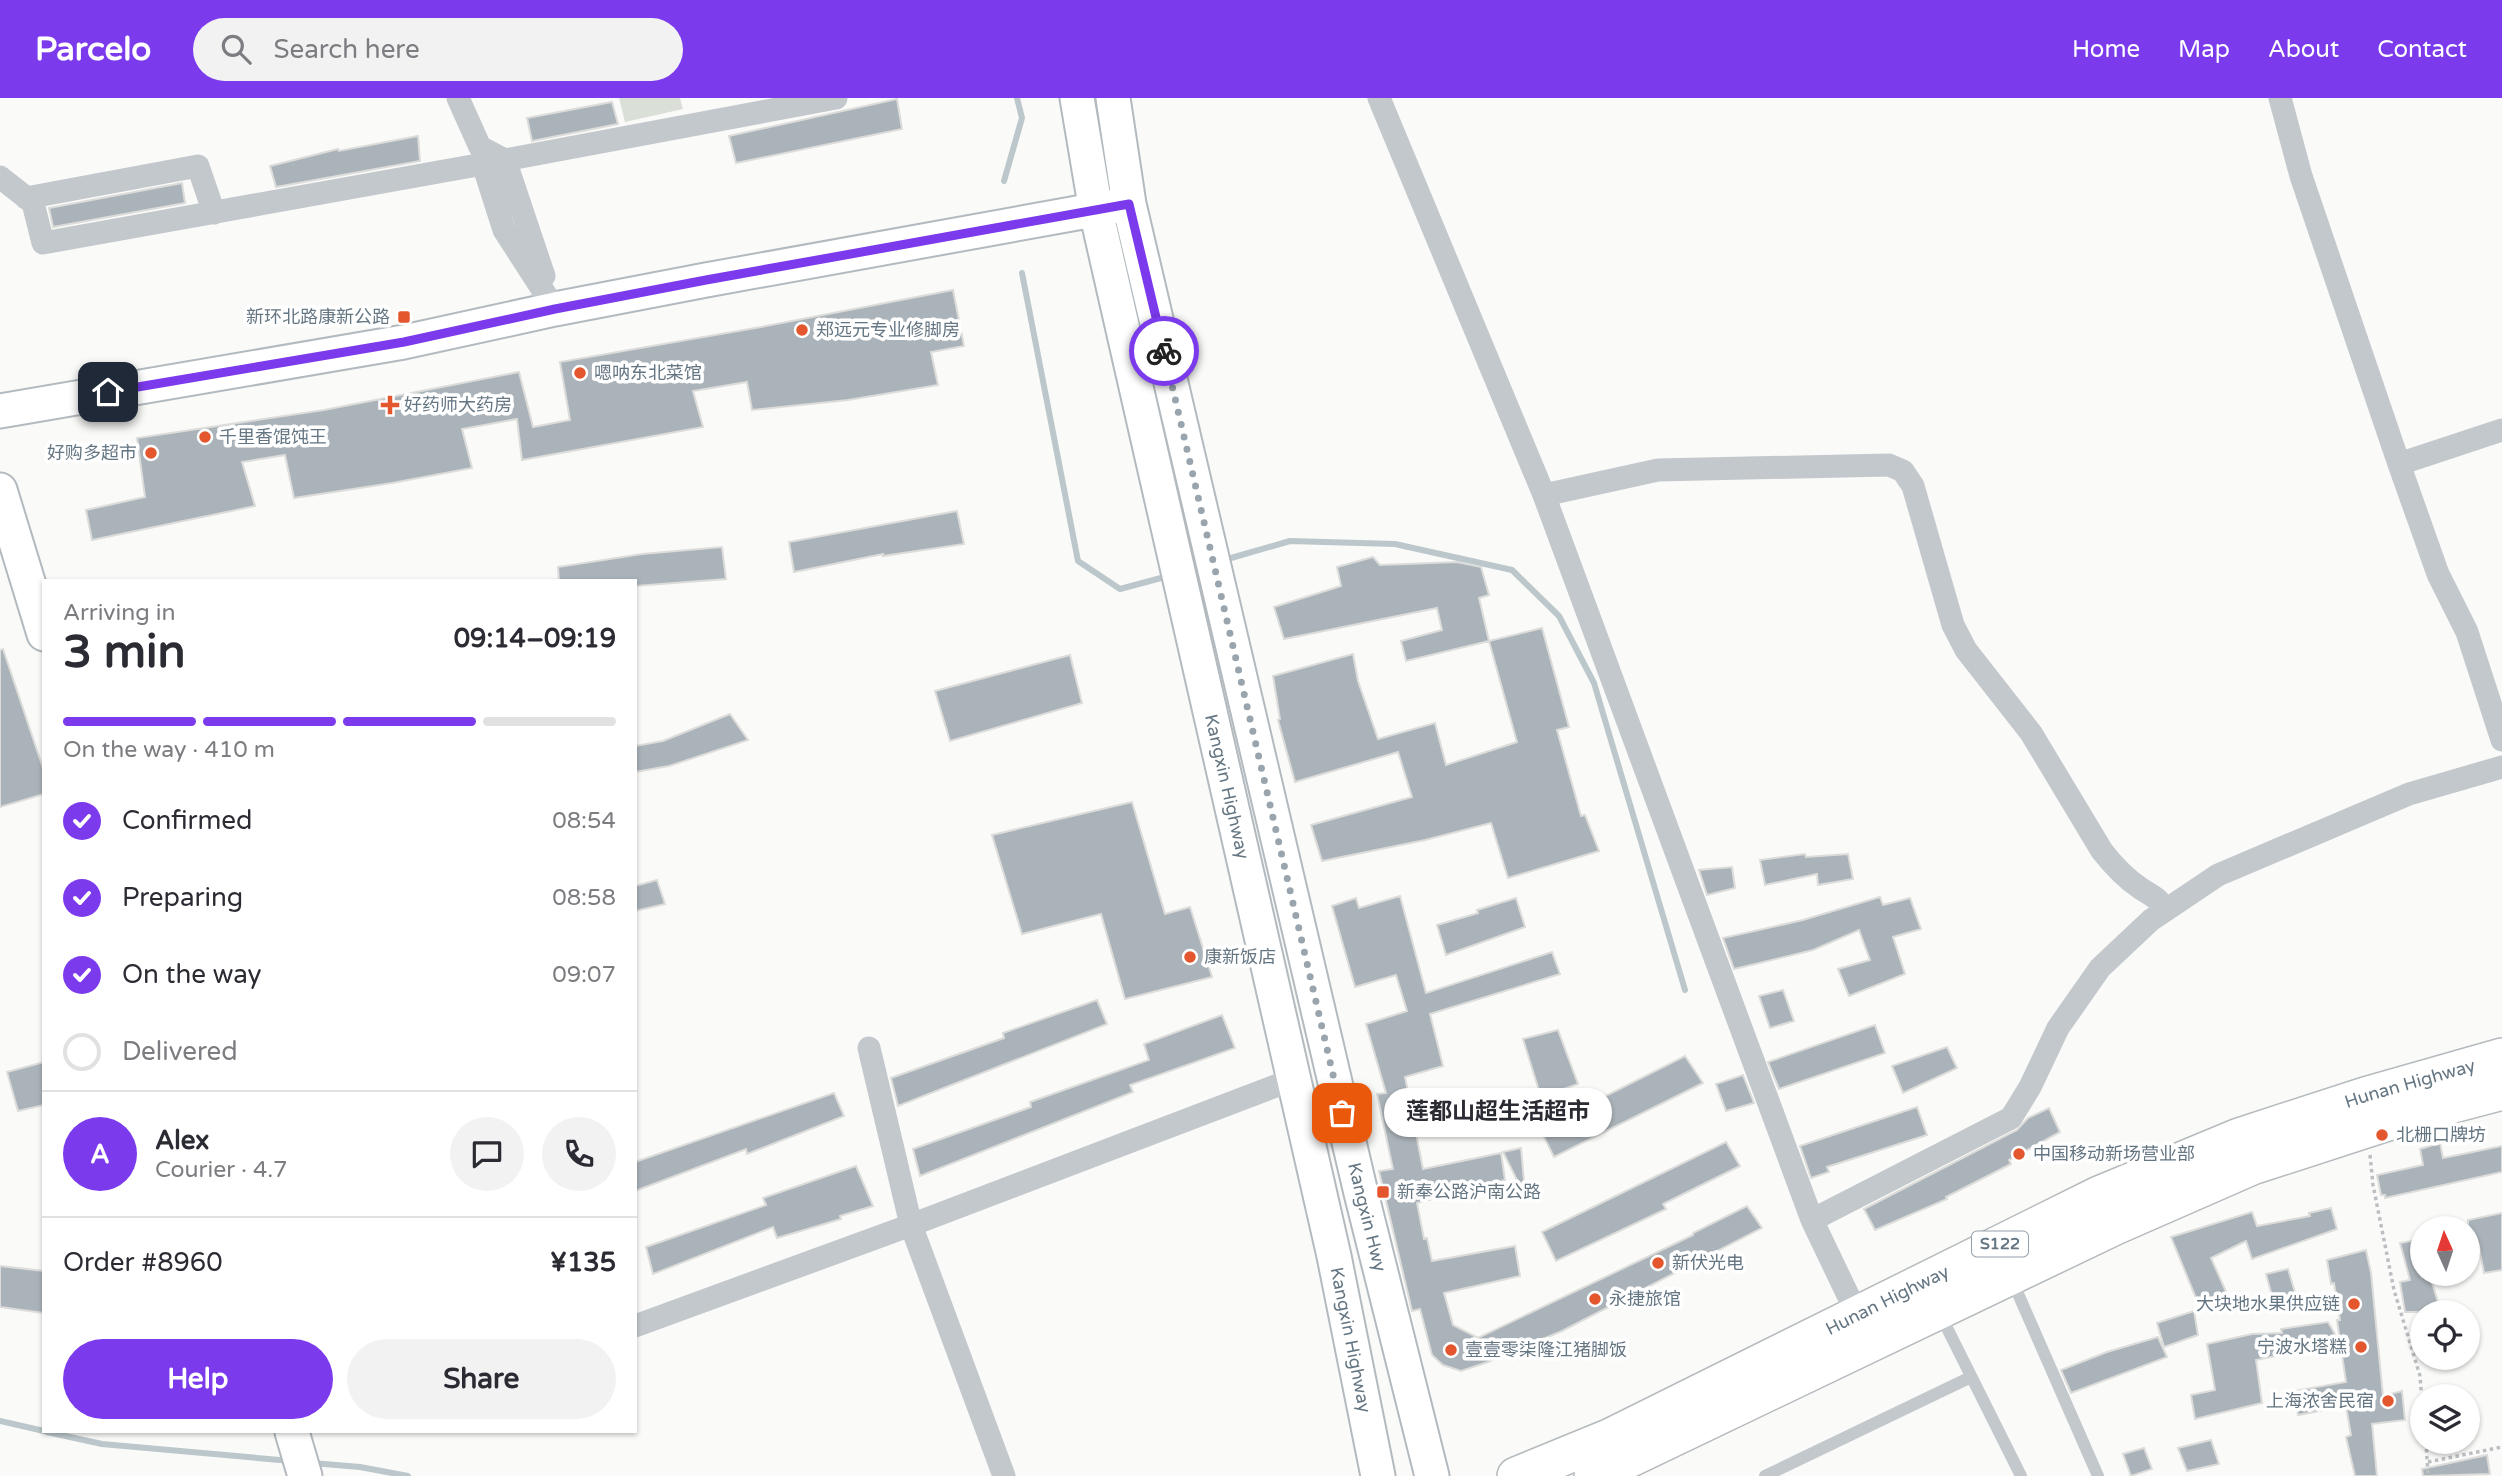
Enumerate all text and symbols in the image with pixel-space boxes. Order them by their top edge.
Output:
search box [193,18,683,81]
text: Parcelo [35,30,151,69]
icon: search [217,30,255,68]
text: Search here [273,34,420,65]
text: Home [2072,35,2140,64]
text: Map [2178,35,2230,64]
text: About [2268,35,2339,64]
text: Contact [2377,35,2467,64]
place label: 新环北路康新公路 [246,306,390,328]
marker: 新环北路康新公路 [396,309,412,325]
courier [1129,316,1199,386]
place label: 郑远元专业修脚房 [816,319,960,341]
marker: 郑远元专业修脚房 [794,322,810,338]
icon: bike [1145,332,1183,370]
pin [78,362,138,422]
place label: 嗯呐东北菜馆 [594,362,702,384]
marker: 嗯呐东北菜馆 [572,365,588,381]
icon: home [89,373,127,411]
place label: 好药师大药房 [404,394,512,416]
marker: 好药师大药房 [382,397,398,413]
place label: 千里香馄饨王 [219,426,327,448]
marker: 千里香馄饨王 [197,429,213,445]
place label: 好购多超市 [47,442,137,464]
marker: 好购多超市 [143,445,159,461]
text: Arriving in [63,599,176,627]
text: 09:14–09:19 [454,623,616,654]
text: 3 min [63,625,186,680]
street label: Kangxin Highway [1200,712,1254,862]
text: On the way · 410 m [63,736,275,764]
icon: check [63,802,101,840]
text: Confirmed [122,805,252,836]
text: 08:54 [552,807,616,835]
icon: check [63,879,101,917]
text: Preparing [122,882,243,913]
text: 08:58 [552,884,616,912]
place label: 康新饭店 [1204,946,1276,968]
marker: 康新饭店 [1182,949,1198,965]
icon: check [63,956,101,994]
text: On the way [122,959,262,990]
text: 09:07 [552,961,616,989]
text: Delivered [122,1036,238,1067]
street label: Hunan Highway [2342,1054,2478,1113]
pin [1312,1083,1372,1143]
callout: 莲都山超生活超市 [1384,1088,1612,1138]
icon: bag [1323,1094,1361,1132]
text: 莲都山超生活超市 [1406,1098,1590,1126]
button: chat [450,1117,524,1191]
button: phone [542,1117,616,1191]
place label: 北栅口牌坊 [2396,1124,2486,1146]
text: Alex [155,1125,209,1156]
marker: 北栅口牌坊 [2374,1127,2390,1143]
text: A [90,1139,110,1170]
place label: 中国移动新场营业部 [2033,1143,2195,1165]
marker: 中国移动新场营业部 [2011,1146,2027,1162]
text: Courier · 4.7 [155,1156,288,1184]
street label: Kangxin Hwy [1343,1160,1391,1274]
place label: 新奉公路沪南公路 [1397,1181,1541,1203]
marker: 新奉公路沪南公路 [1375,1184,1391,1200]
north arrow [2410,1216,2480,1286]
map controls [2410,1216,2480,1454]
road number: S122 [1972,1232,2028,1256]
text: Order #8960 [63,1247,223,1278]
text: ¥135 [550,1247,616,1278]
place label: 新伏光电 [1672,1252,1744,1274]
marker: 新伏光电 [1650,1255,1666,1271]
street label: Hunan Highway [1822,1260,1953,1340]
street label: Kangxin Highway [1325,1265,1376,1415]
place label: 永捷旅馆 [1609,1288,1681,1310]
marker: 永捷旅馆 [1587,1291,1603,1307]
place label: 大块地水果供应链 [2196,1293,2340,1315]
marker: 大块地水果供应链 [2346,1296,2362,1312]
button: locate [2410,1300,2480,1370]
place label: 宁波水塔糕 [2257,1336,2347,1358]
button: Help [63,1339,333,1419]
button: Share [347,1339,616,1419]
place label: 壹壹零柒隆江猪脚饭 [1465,1339,1627,1361]
marker: 宁波水塔糕 [2353,1339,2369,1355]
marker: 壹壹零柒隆江猪脚饭 [1443,1342,1459,1358]
button: layers [2410,1384,2480,1454]
place label: 上海浓舍民宿 [2266,1390,2374,1412]
marker: 上海浓舍民宿 [2380,1393,2396,1409]

